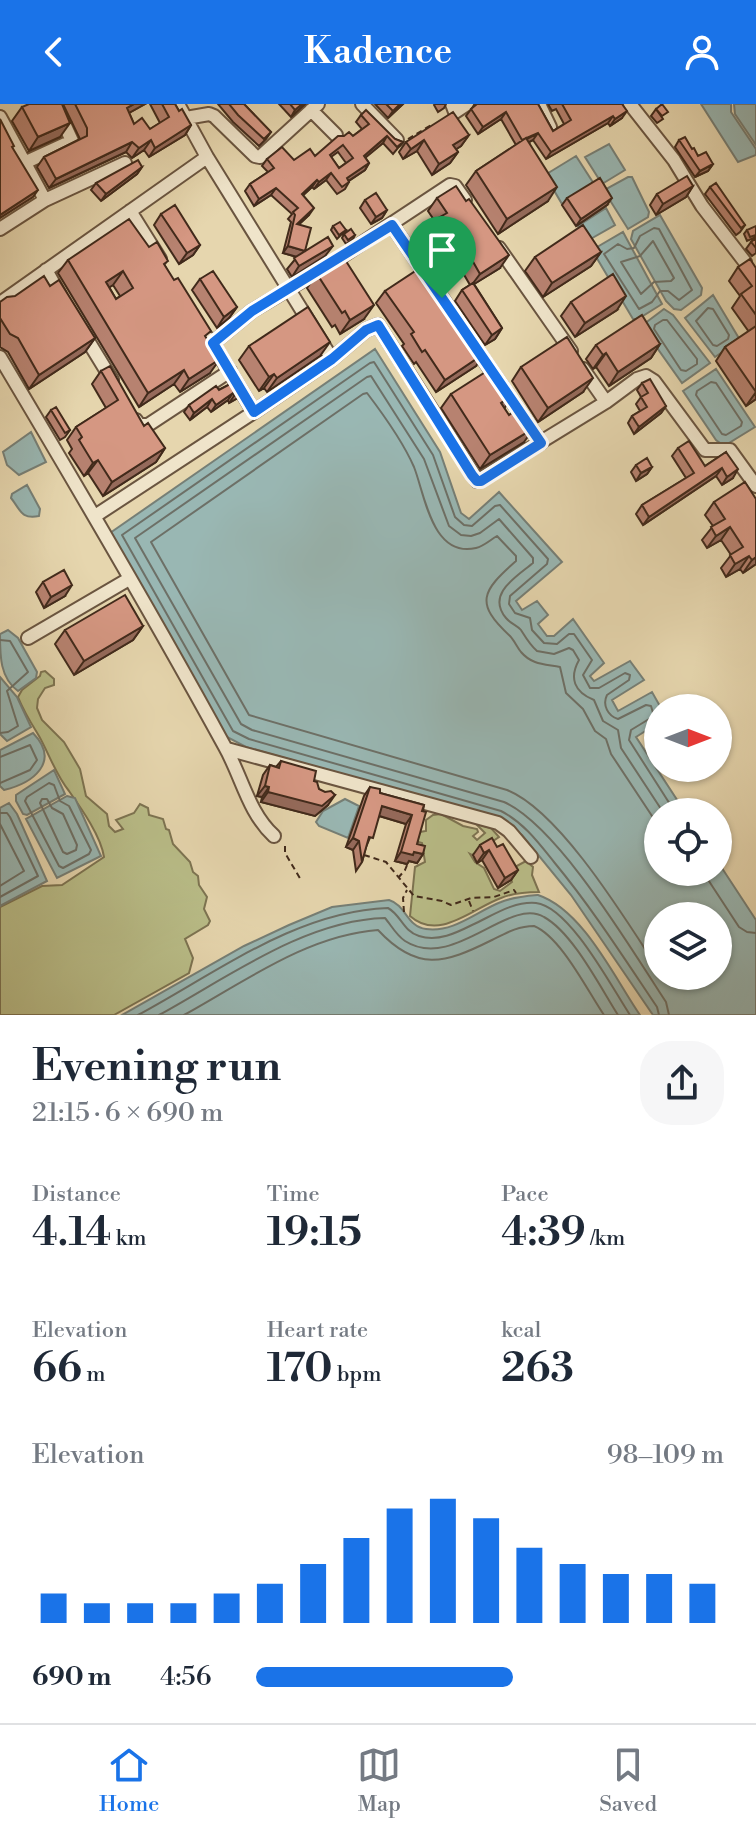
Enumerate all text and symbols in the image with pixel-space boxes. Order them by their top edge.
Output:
icon: back [32,30,76,74]
text: Kadence [304,30,452,75]
icon: person [680,30,724,74]
pin [408,216,476,298]
icon: arrive [420,228,464,272]
north arrow [644,694,732,782]
map controls [644,694,732,990]
button: locate [644,798,732,886]
button: layers [644,902,732,990]
text: Evening run [32,1039,281,1094]
button: share [640,1041,724,1125]
text: 21:15 · 6 × 690 m [32,1097,223,1129]
text: Distance [32,1181,121,1208]
text: Time [267,1181,320,1208]
text: Pace [501,1181,549,1208]
text: 4.14 [32,1208,111,1258]
text: 19:15 [267,1208,362,1258]
text: 4:39 [501,1208,586,1258]
text: km [111,1225,147,1252]
text: /km [586,1225,625,1252]
text: Elevation [32,1317,127,1344]
text: Heart rate [267,1317,368,1344]
text: kcal [501,1317,541,1344]
text: 66 [32,1344,82,1394]
text: 170 [267,1344,333,1394]
text: 263 [501,1344,574,1394]
text: m [82,1361,106,1388]
text: bpm [333,1361,382,1388]
text: Elevation [32,1439,145,1471]
text: 98–109 m [607,1439,724,1471]
text: 690 m [32,1661,111,1693]
text: 4:56 [160,1661,211,1693]
tab: Home [99,1743,159,1818]
tab: Map [357,1743,401,1818]
tab: Saved [599,1743,657,1818]

